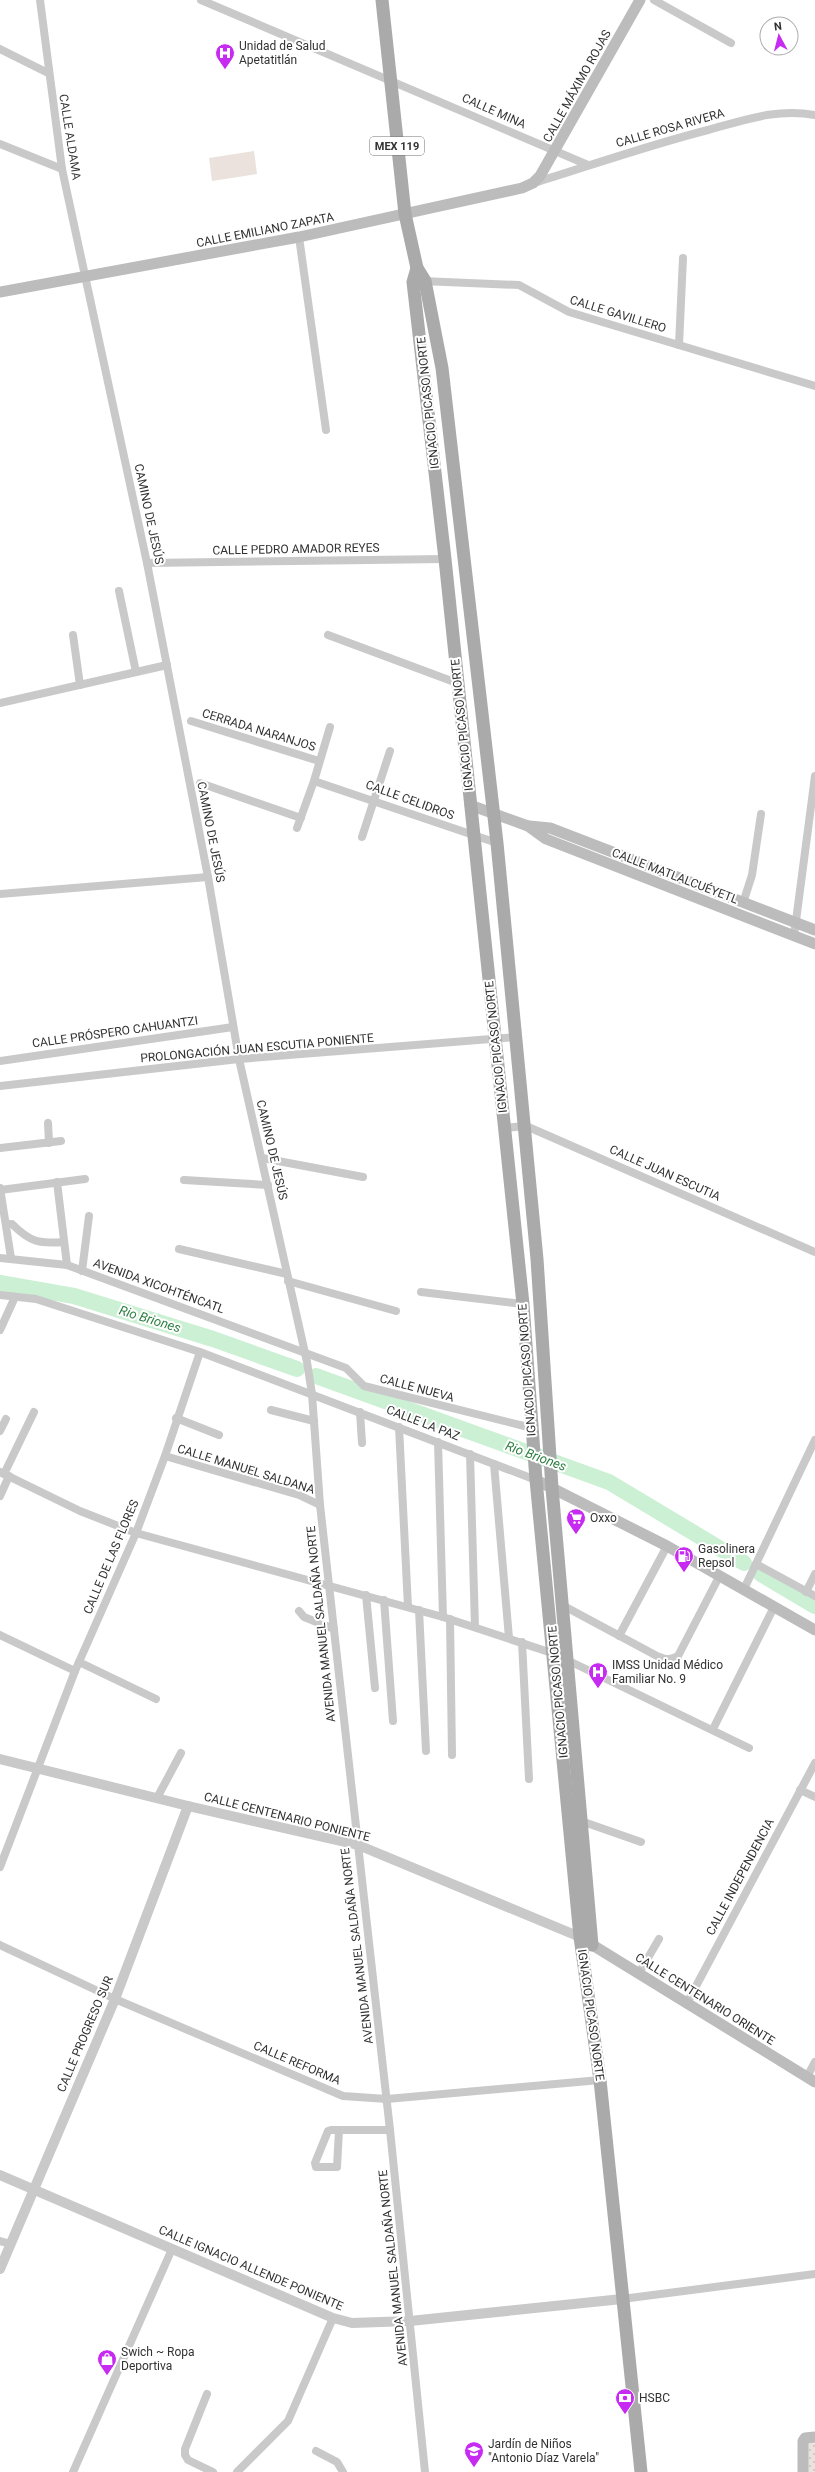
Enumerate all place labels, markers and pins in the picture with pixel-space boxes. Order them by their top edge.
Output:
place label: Unidad de Salud Apetatitlán [239,39,325,67]
hospital icon: Unidad de Salud Apetatitlán [214,42,236,70]
supermarket icon: Oxxo [565,1507,587,1535]
place label: Oxxo [590,1511,617,1525]
place label: Gasolinera Repsol [698,1542,755,1570]
fuel station icon: Gasolinera Repsol [673,1545,695,1573]
place label: IMSS Unidad Médico Familiar No. 9 [612,1658,723,1686]
hospital icon: IMSS Unidad Médico Familiar No. 9 [587,1661,609,1689]
place label: Swich ~ Ropa Deportiva [121,2345,195,2373]
shop icon: Swich ~ Ropa Deportiva [96,2348,118,2376]
bank icon: HSBC [614,2387,636,2415]
place label: HSBC [639,2391,670,2405]
place label: Jardín de Niños "Antonio Díaz Varela" [488,2437,599,2465]
school or university icon: Jardín de Niños "Antonio Díaz Varela" [463,2440,485,2468]

